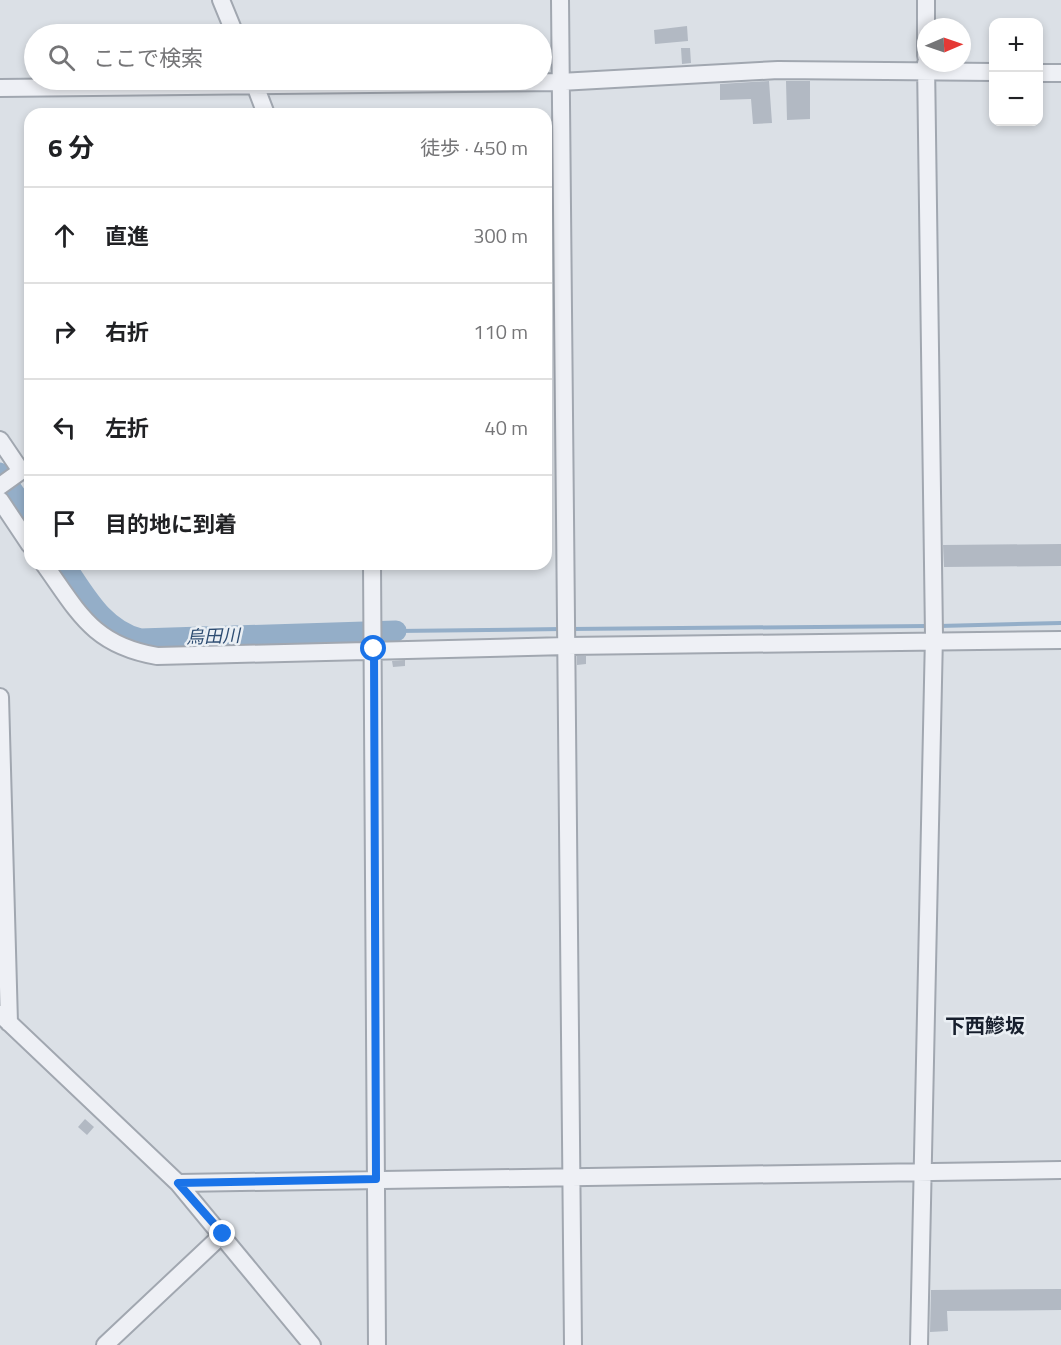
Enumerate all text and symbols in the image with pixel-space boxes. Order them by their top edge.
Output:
north arrow [917,18,971,72]
map controls [989,18,1043,126]
button: + [989,18,1043,72]
search box [24,24,552,90]
icon: search [45,41,78,74]
text: ここで検索 [93,41,203,75]
button: − [989,72,1043,126]
text: 6 分 [48,128,94,167]
text: 徒歩 · 450 m [420,132,528,163]
icon: ahead [48,219,81,252]
text: 直進 [105,219,149,253]
text: 300 m [473,220,528,251]
icon: right [48,315,81,348]
text: 右折 [105,315,149,349]
text: 110 m [473,316,528,347]
icon: left [48,411,81,444]
text: 左折 [105,411,149,445]
text: 40 m [484,412,528,443]
icon: arrive [48,507,81,540]
text: 目的地に到着 [105,507,237,541]
water label: 烏田川 [186,621,242,650]
route start [360,635,386,661]
district label: 下西鰺坂 [945,1010,1025,1041]
route end [209,1220,235,1246]

